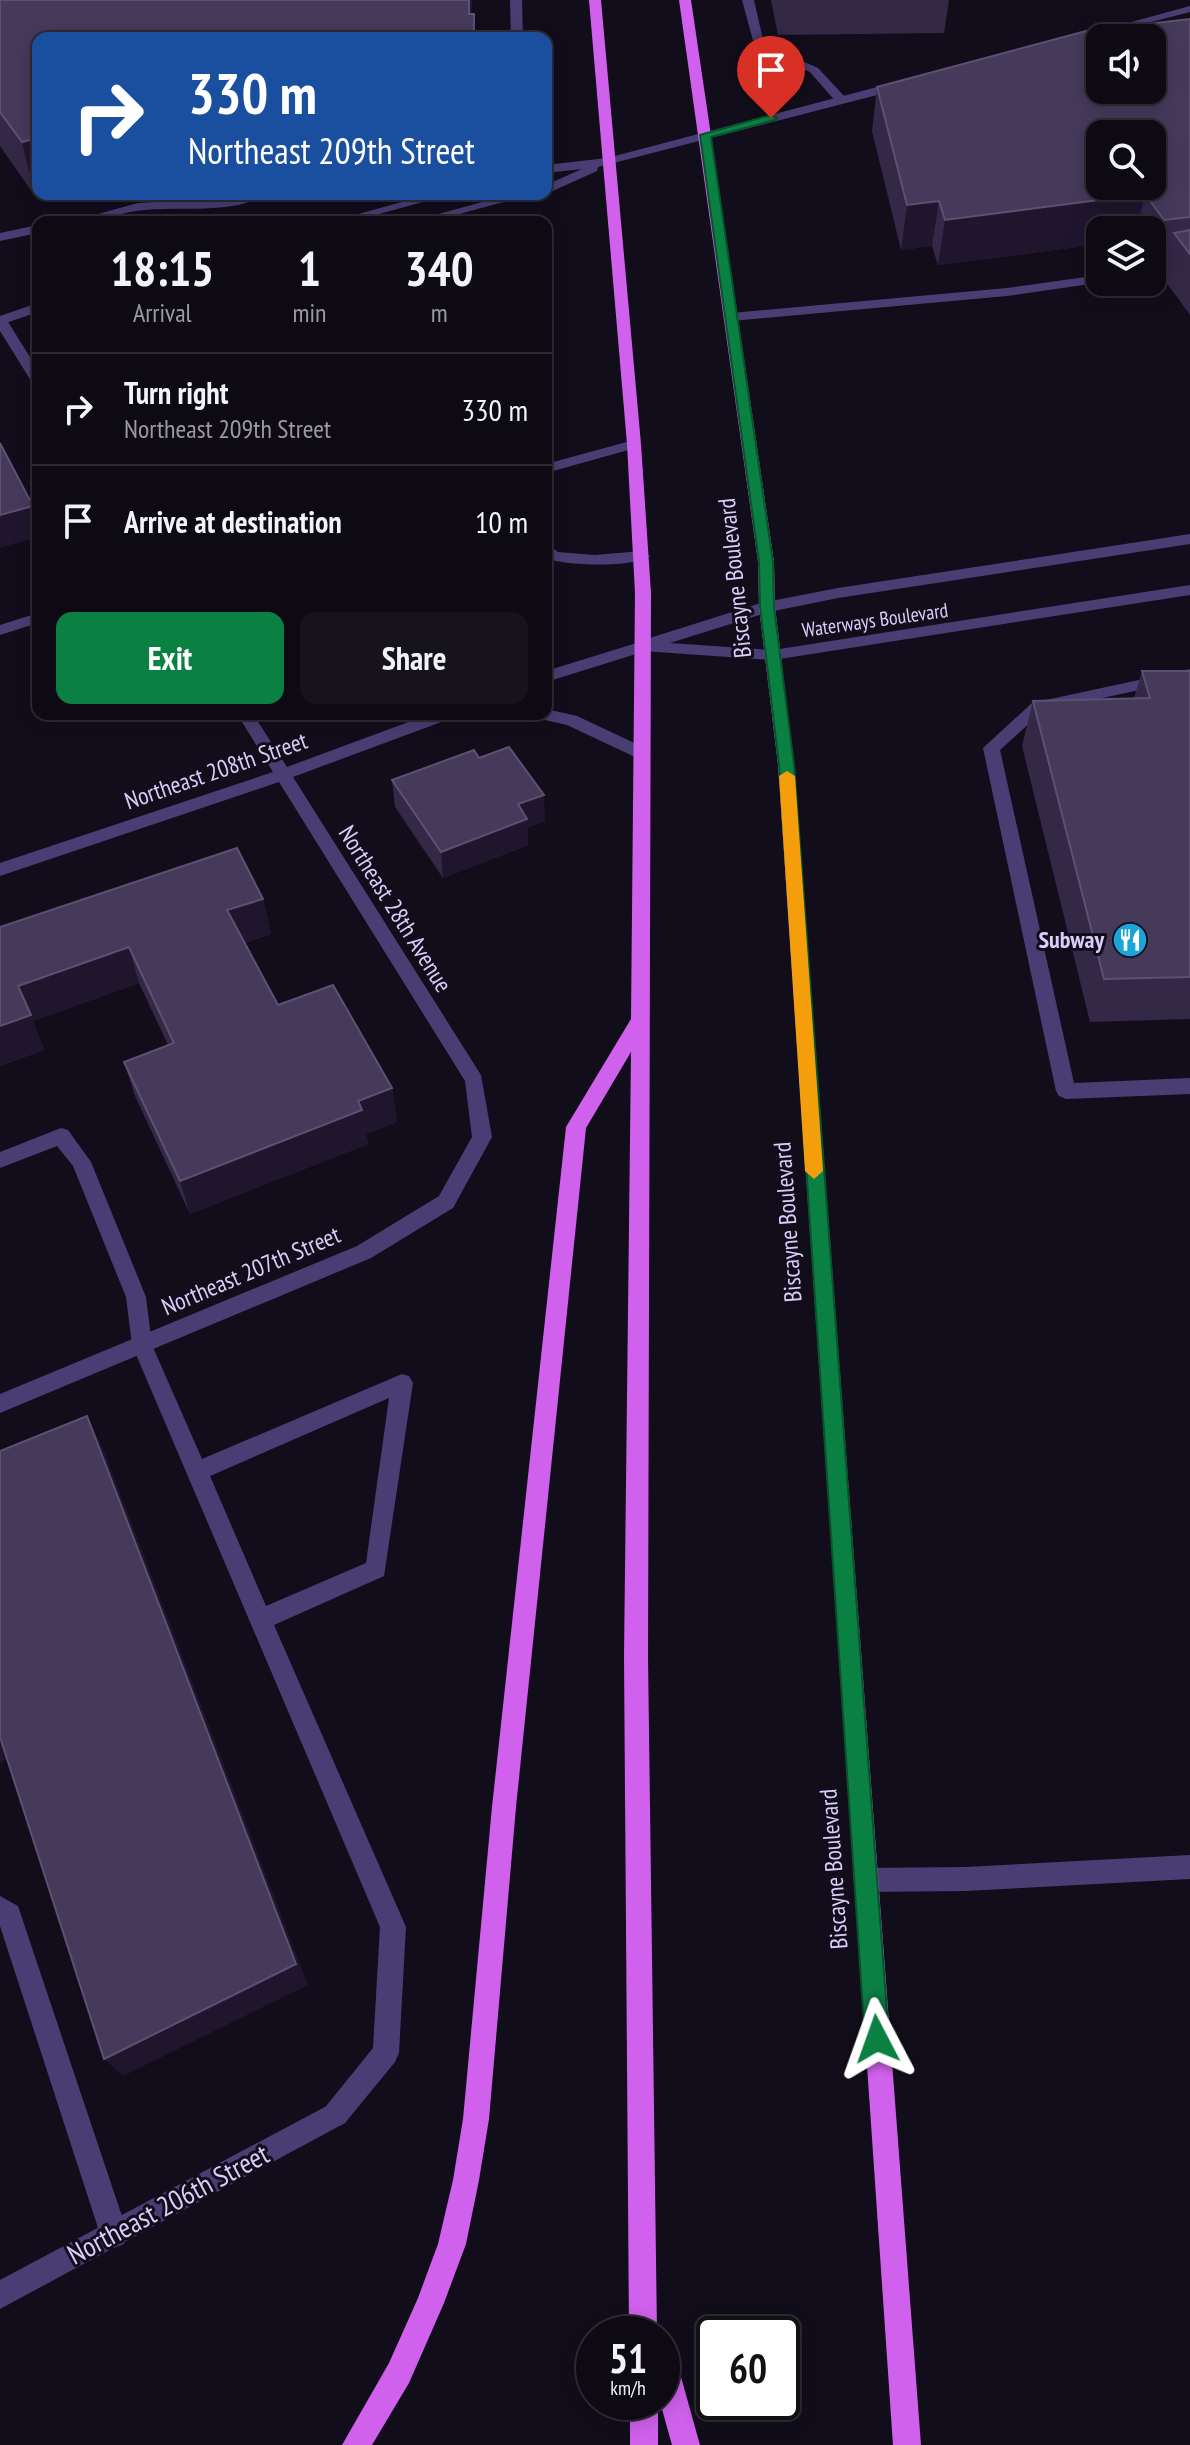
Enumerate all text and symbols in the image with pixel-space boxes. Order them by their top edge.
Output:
map controls [1086,24,1166,296]
button: sound [1086,24,1166,104]
pin [737,36,805,118]
icon: arrive [749,48,793,92]
text: 330 m [188,57,317,129]
icon: right [56,64,160,168]
button: search [1086,120,1166,200]
text: Northeast 209th Street [188,127,475,174]
button: layers [1086,216,1166,296]
text: 18:15 [110,237,214,299]
text: 1 [298,237,321,299]
text: 340 [405,237,474,299]
text: Arrival [133,296,192,329]
text: min [292,296,326,329]
text: m [431,296,448,329]
text: Turn right [124,373,228,412]
icon: right [56,387,100,431]
text: 330 m [462,390,528,429]
text: Northeast 209th Street [124,412,331,445]
street label: Biscayne Boulevard [711,497,758,659]
icon: arrive [56,499,100,543]
text: Arrive at destination [124,502,342,541]
text: 10 m [475,502,528,541]
street label: Waterways Boulevard [800,597,950,643]
button: Exit [56,612,284,704]
button: Share [300,612,528,704]
street label: Northeast 208th Street [120,725,312,816]
street label: Northeast 28th Avenue [332,820,459,998]
restaurant icon: Subway [1111,921,1149,959]
place label: Subway [1038,924,1104,955]
street label: Biscayne Boulevard [766,1141,809,1303]
street label: Northeast 207th Street [157,1219,345,1322]
street label: Biscayne Boulevard [812,1788,855,1950]
position arrow [835,1997,919,2081]
street label: Northeast 206th Street [61,2135,275,2272]
speed limit sign: 60 [696,2316,800,2420]
text: 51 [609,2332,647,2384]
text: km/h [610,2375,646,2401]

